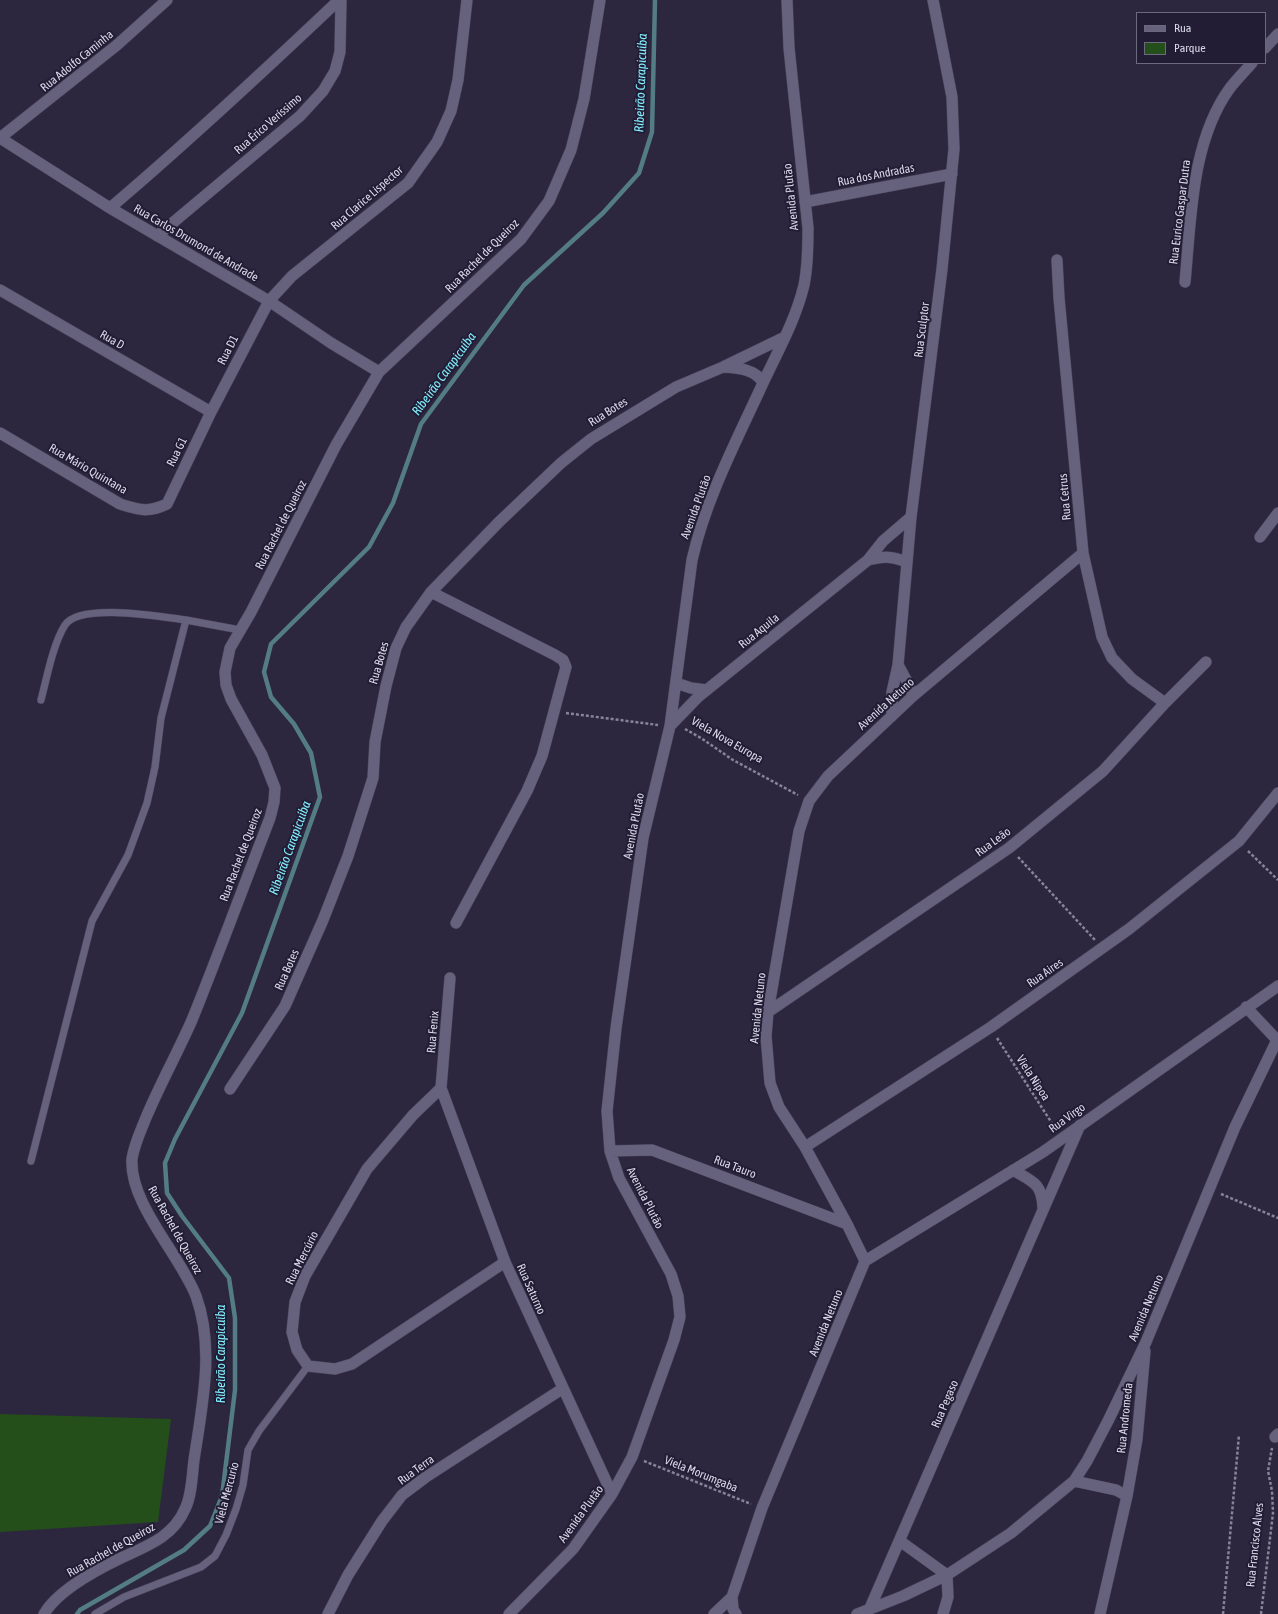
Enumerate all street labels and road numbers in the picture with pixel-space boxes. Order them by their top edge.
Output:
street label: Rua Adolfo Caminha [38,27,116,95]
street label: Rua Érico Veríssimo [231,91,305,157]
street label: Rua Eurico Gaspar Dutra [1166,159,1194,265]
street label: Rua dos Andradas [836,160,916,190]
street label: Rua Clarice Lispector [328,163,406,233]
street label: Avenida Plutão [780,163,802,231]
street label: Rua Carlos Drumond de Andrade [131,201,261,285]
street label: Rua Rachel de Queiroz [442,216,522,296]
street label: Rua Sculptor [911,301,933,359]
street label: Rua D [97,327,127,353]
street label: Rua D1 [214,333,242,367]
street label: Rua Botes [586,394,630,430]
street label: Rua G1 [164,435,190,469]
street label: Rua Mário Quintana [46,441,130,497]
street label: Avenida Plutão [678,473,714,541]
street label: Rua Cetrus [1056,473,1074,521]
street label: Rua Rachel de Queiroz [252,478,310,572]
street label: Rua Aquila [736,610,782,652]
street label: Rua Botes [366,640,392,686]
street label: Avenida Netuno [855,675,917,733]
street label: Viela Nova Europa [689,714,765,766]
street label: Avenida Plutão [621,792,647,860]
street label: Rua Rachel de Queiroz [217,807,265,903]
street label: Rua Leão [972,824,1014,860]
street label: Rua Botes [272,947,302,993]
street label: Rua Aires [1024,955,1066,991]
street label: Avenida Netuno [747,972,769,1044]
street label: Rua Fenix [424,1010,442,1054]
street label: Viela Nipoa [1013,1053,1053,1103]
street label: Rua Virgo [1046,1100,1088,1136]
street label: Rua Tauro [712,1152,758,1182]
street label: Avenida Plutão [623,1165,667,1231]
street label: Rua Rachel de Queiroz [145,1184,205,1276]
street label: Rua Mercúrio [282,1229,322,1287]
street label: Rua Saturno [513,1261,549,1317]
street label: Avenida Netuno [1126,1273,1166,1343]
street label: Avenida Netuno [806,1287,846,1359]
street label: Rua Pegaso [928,1378,962,1430]
street label: Rua Andromeda [1114,1382,1136,1454]
street label: Rua Terra [395,1452,437,1488]
street label: Viela Morumgaba [662,1453,740,1495]
street label: Viela Mercurio [212,1460,242,1526]
street label: Avenida Plutão [555,1483,607,1545]
street label: Rua Francisco Alves [1243,1502,1267,1588]
street label: Rua Rachel de Queiroz [65,1520,157,1580]

